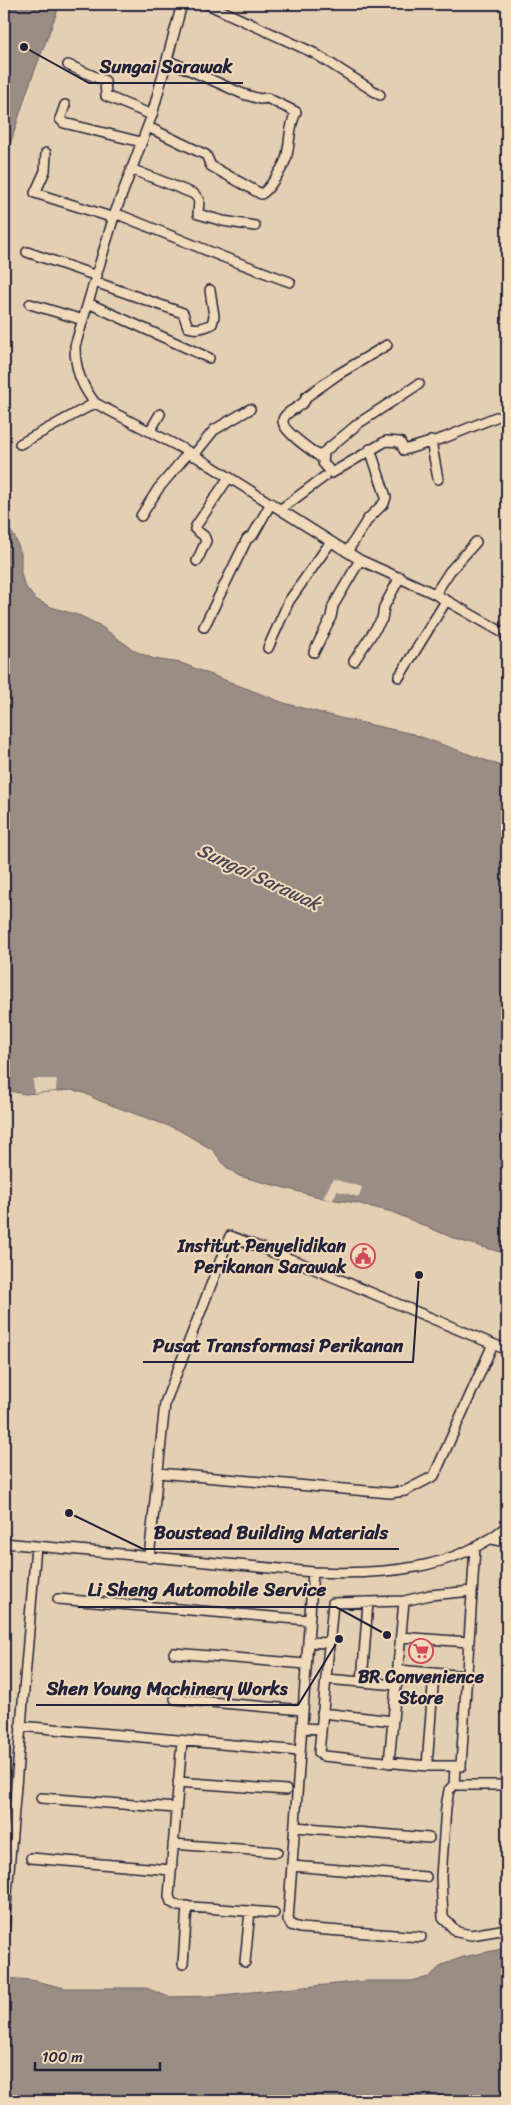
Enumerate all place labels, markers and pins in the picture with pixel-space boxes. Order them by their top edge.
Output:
callout: Sungai Sarawak [89,49,243,83]
place label: Institut Penyelidikan Perikanan Sarawak [177,1230,346,1283]
public building icon: Institut Penyelidikan Perikanan Sarawak [350,1243,376,1269]
callout: Pusat Transformasi Perikanan [143,1328,413,1362]
callout: Boustead Building Materials [143,1515,399,1549]
callout: Li Sheng Automobile Service [78,1573,336,1607]
supermarket icon: BR Convenience Store [408,1638,434,1664]
place label: BR Convenience Store [358,1661,485,1714]
callout: Shen Young Machinery Works [36,1671,298,1705]

